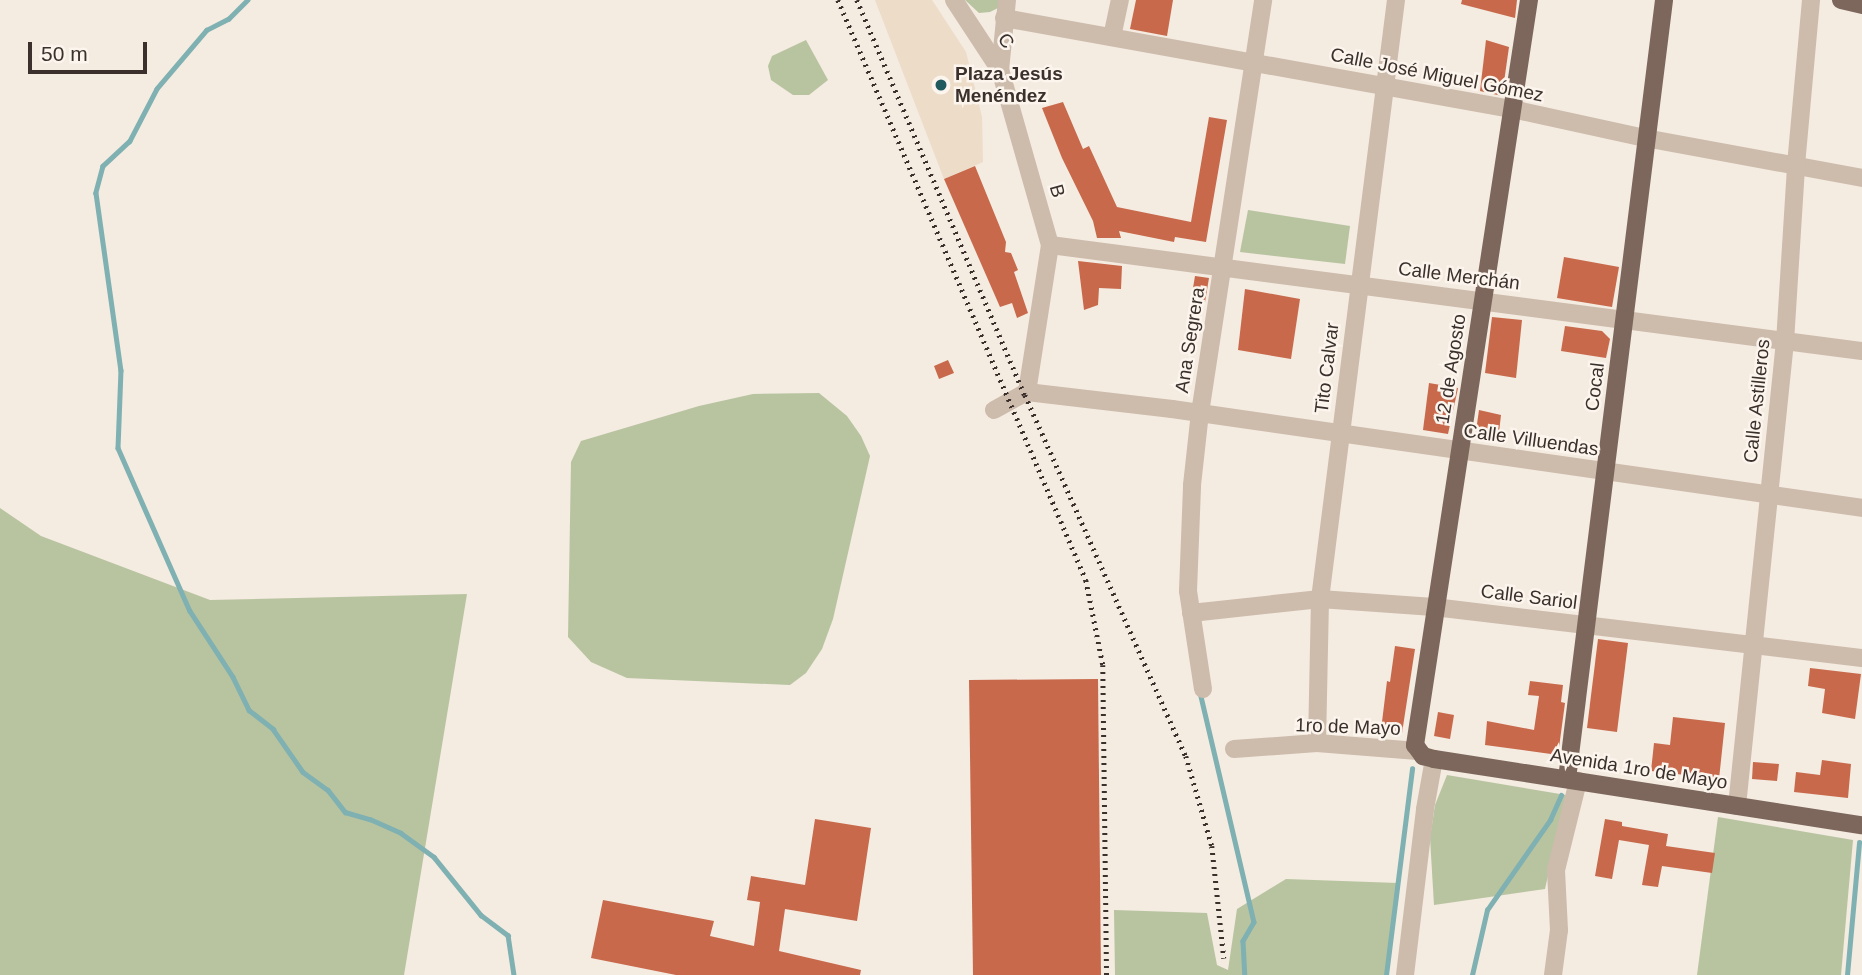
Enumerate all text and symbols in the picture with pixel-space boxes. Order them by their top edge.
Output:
scale bar [32,28,150,72]
street label: C [993,29,1019,53]
text: 50 m [41,42,88,65]
street label: Calle José Miguel Gómez [1329,43,1545,107]
place label: Plaza Jesús Menéndez [955,63,1063,107]
marker: Plaza Jesús Menéndez [933,77,949,93]
street label: B [1044,182,1070,200]
street label: Calle Merchán [1397,257,1521,295]
street label: Ana Segrera [1170,286,1210,394]
street label: 12 de Agosto [1431,312,1471,426]
street label: Tito Calvar [1310,321,1344,415]
street label: Calle Astilleros [1739,337,1775,465]
street label: Cocal [1581,362,1609,412]
street label: Calle Villuendas [1462,419,1600,461]
street label: Calle Sariol [1479,580,1579,614]
street label: 1ro de Mayo [1295,714,1401,740]
street label: Avenida 1ro de Mayo [1549,744,1729,794]

